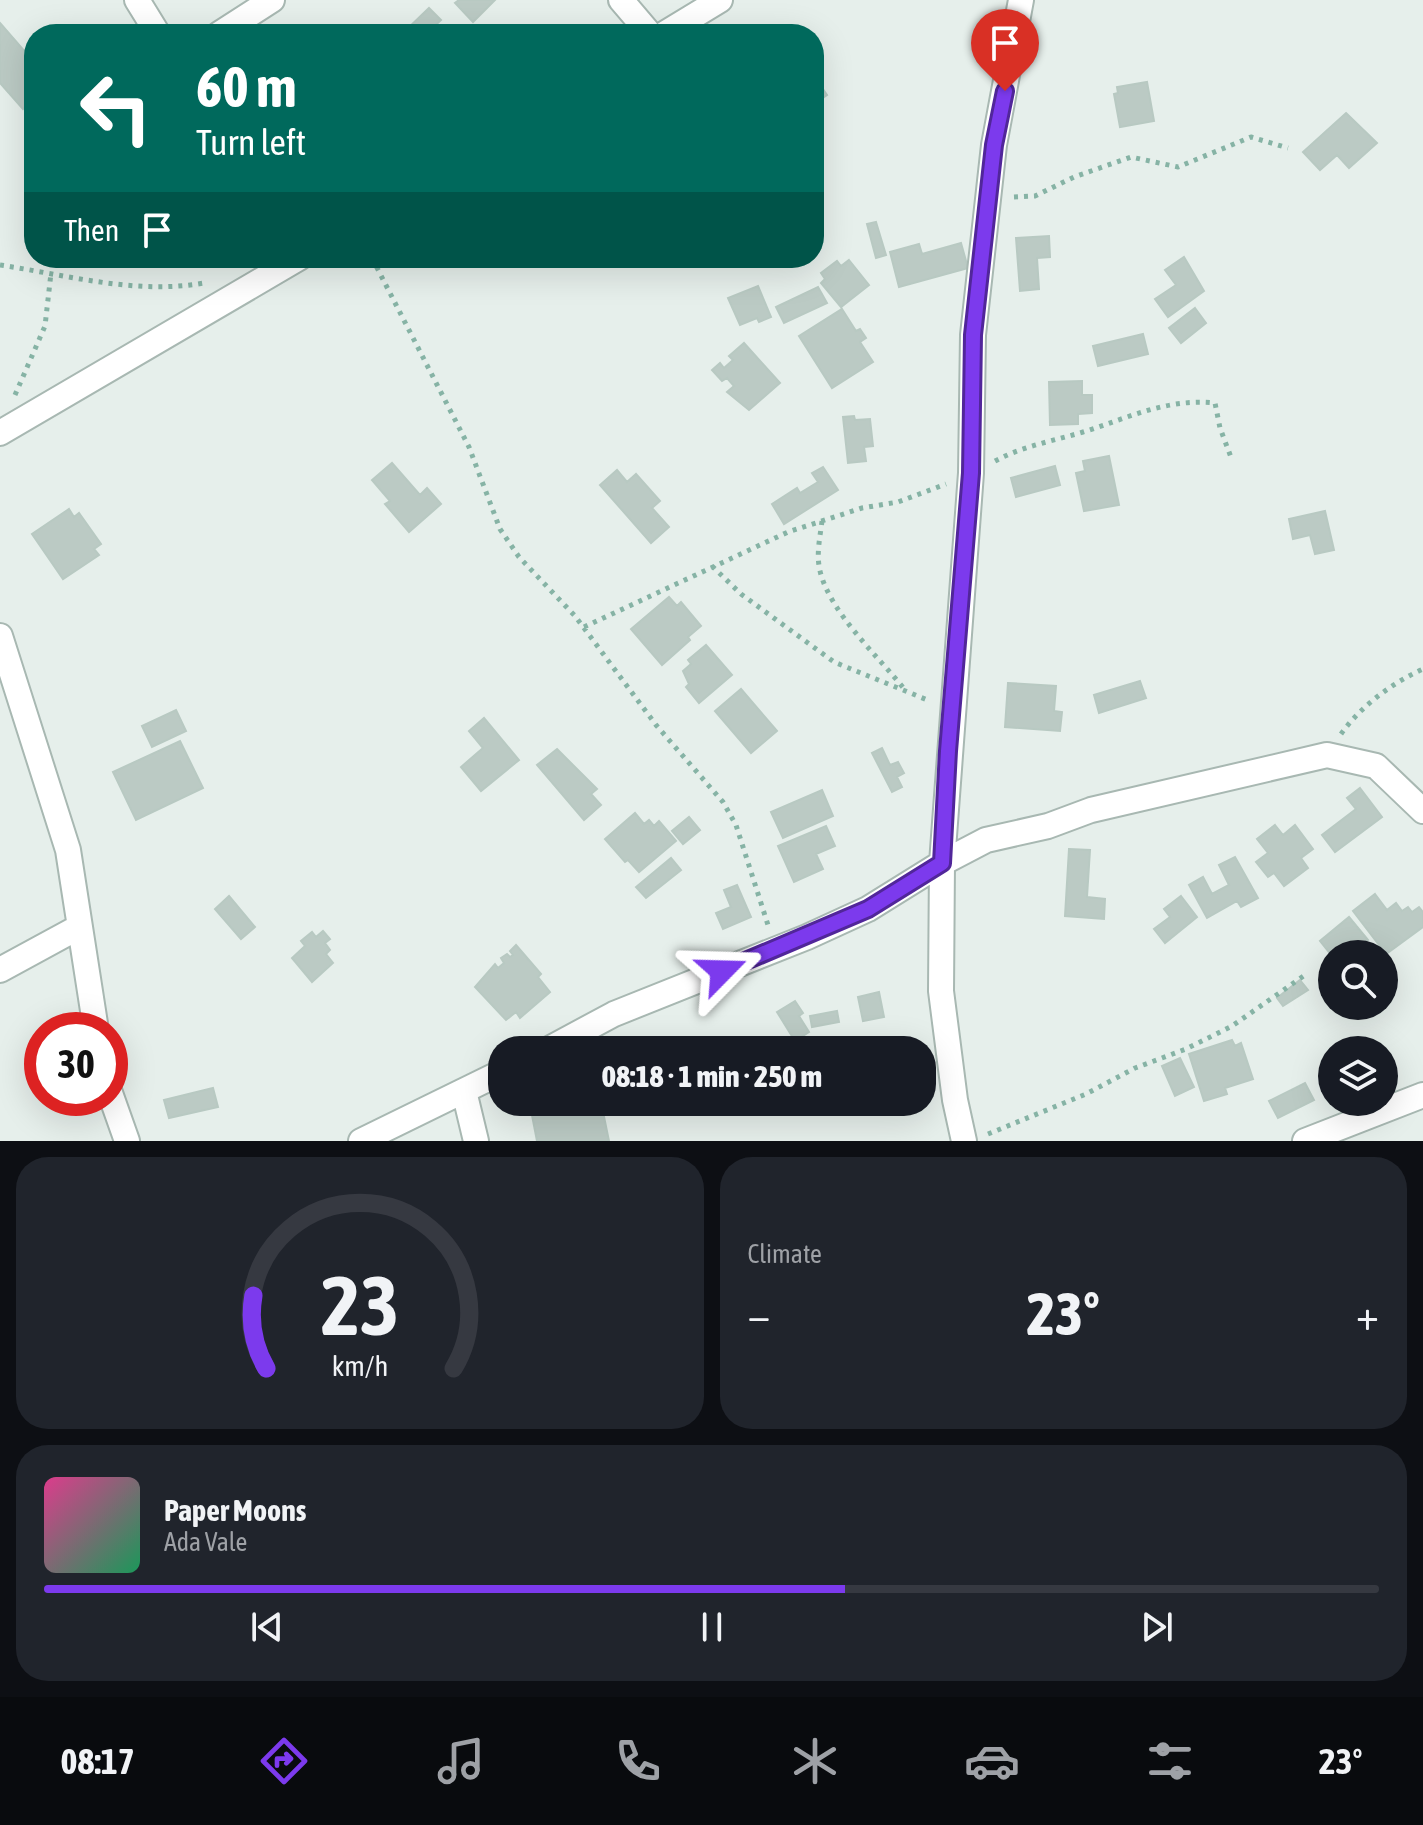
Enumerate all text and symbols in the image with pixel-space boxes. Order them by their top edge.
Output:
pin [971,9,1039,91]
icon: arrive [983,21,1027,65]
text: 60 m [196,55,297,119]
icon: left [64,56,168,160]
text: Turn left [196,121,306,163]
icon: arrive [135,208,179,252]
text: Then [64,213,119,247]
position arrow [680,929,764,1013]
map controls [1318,940,1398,1116]
button: search [1318,940,1398,1020]
speed limit sign: 30 [24,1012,128,1116]
button: layers [1318,1036,1398,1116]
text: 08:18 · 1 min · 250 m [602,1059,822,1093]
text: Climate [748,1239,822,1269]
text: 23 [321,1257,399,1353]
text: 23° [1027,1279,1100,1348]
text: − [748,1289,770,1339]
text: + [1356,1289,1379,1339]
text: km/h [331,1349,388,1382]
text: Paper Moons [164,1493,306,1527]
text: Ada Vale [164,1527,247,1557]
icon: previous [245,1605,289,1649]
icon: pause [690,1605,734,1649]
icon: next [1135,1605,1179,1649]
icon: directions [256,1733,312,1789]
icon: music [433,1733,489,1789]
icon: phone [610,1733,666,1789]
icon: climate [787,1733,843,1789]
icon: car [964,1733,1020,1789]
icon: filters [1142,1733,1198,1789]
text: 08:17 [61,1740,135,1782]
text: 23° [1319,1740,1362,1782]

